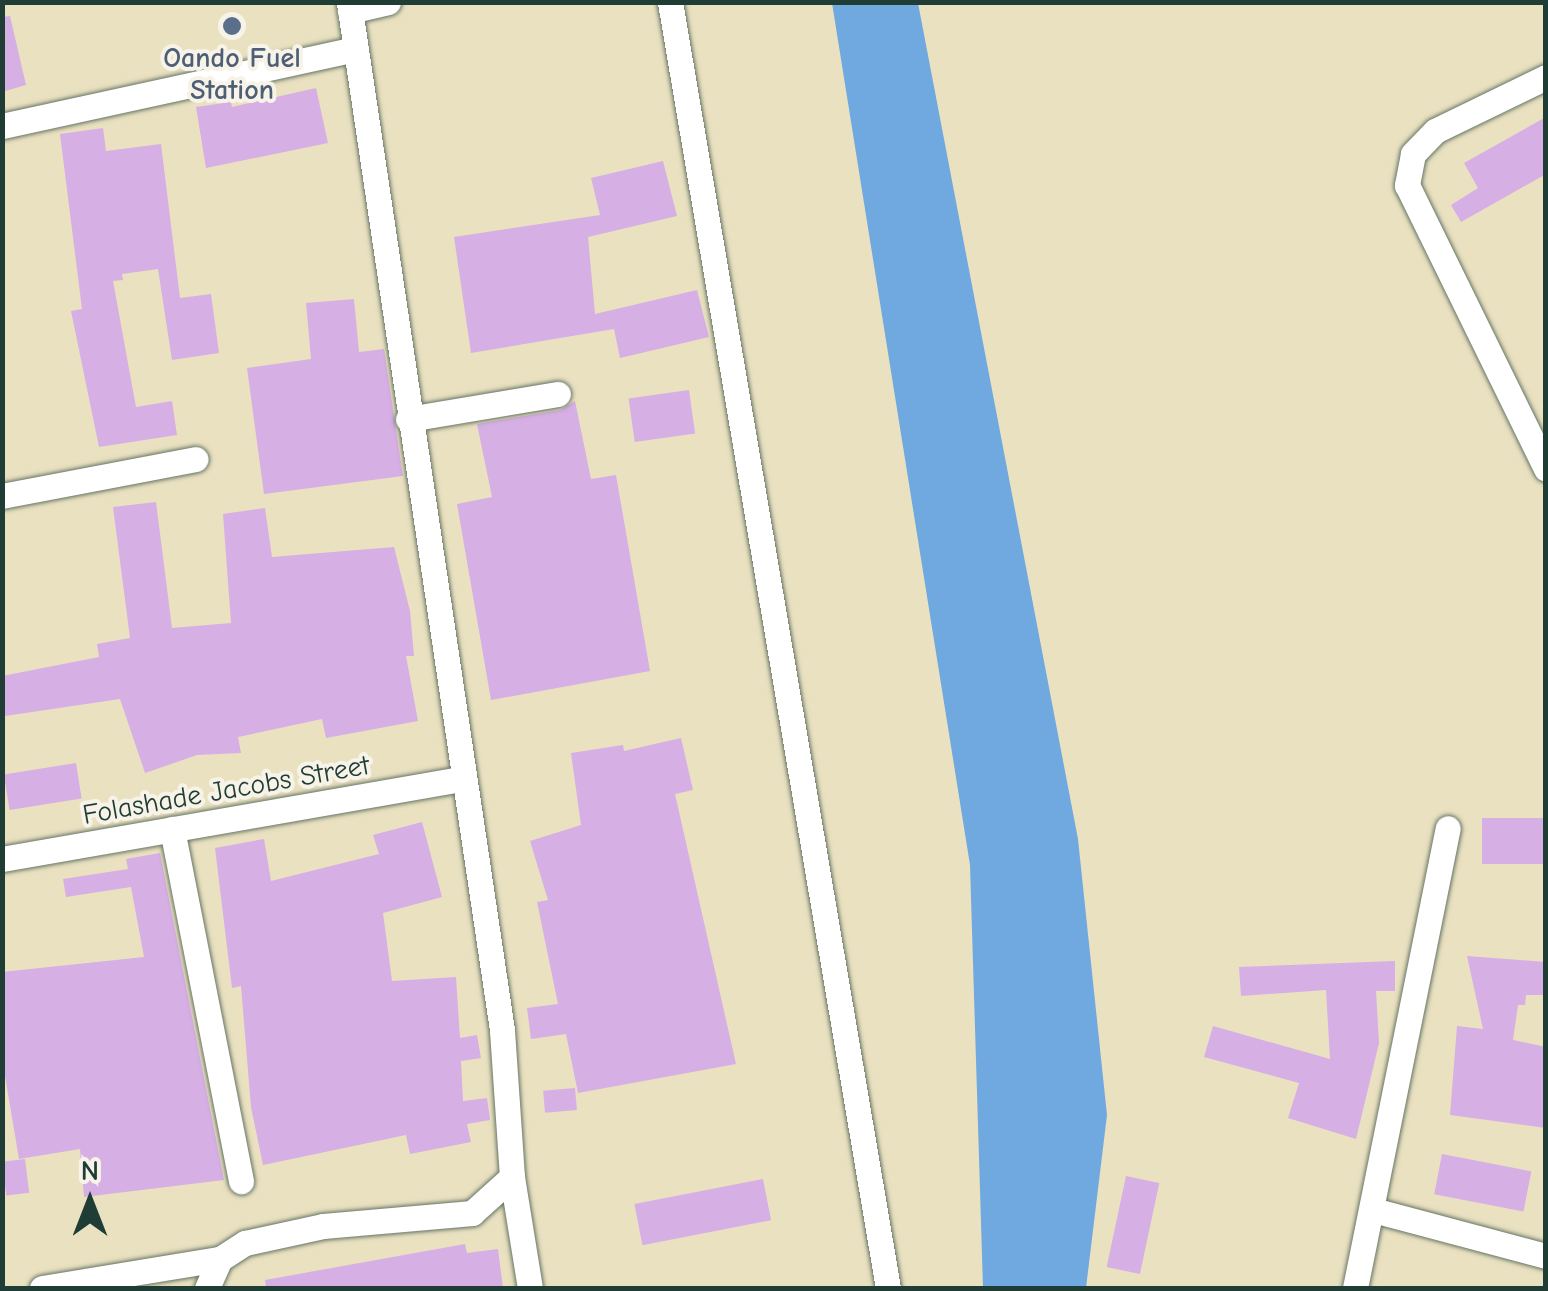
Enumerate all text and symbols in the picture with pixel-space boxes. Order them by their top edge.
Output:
marker: Oando Fuel Station [221,15,243,37]
place label: Oando Fuel Station [163,41,301,107]
street label: Folashade Jacobs Street [80,748,372,832]
north arrow [40,1151,140,1251]
text: N [81,1155,99,1187]

